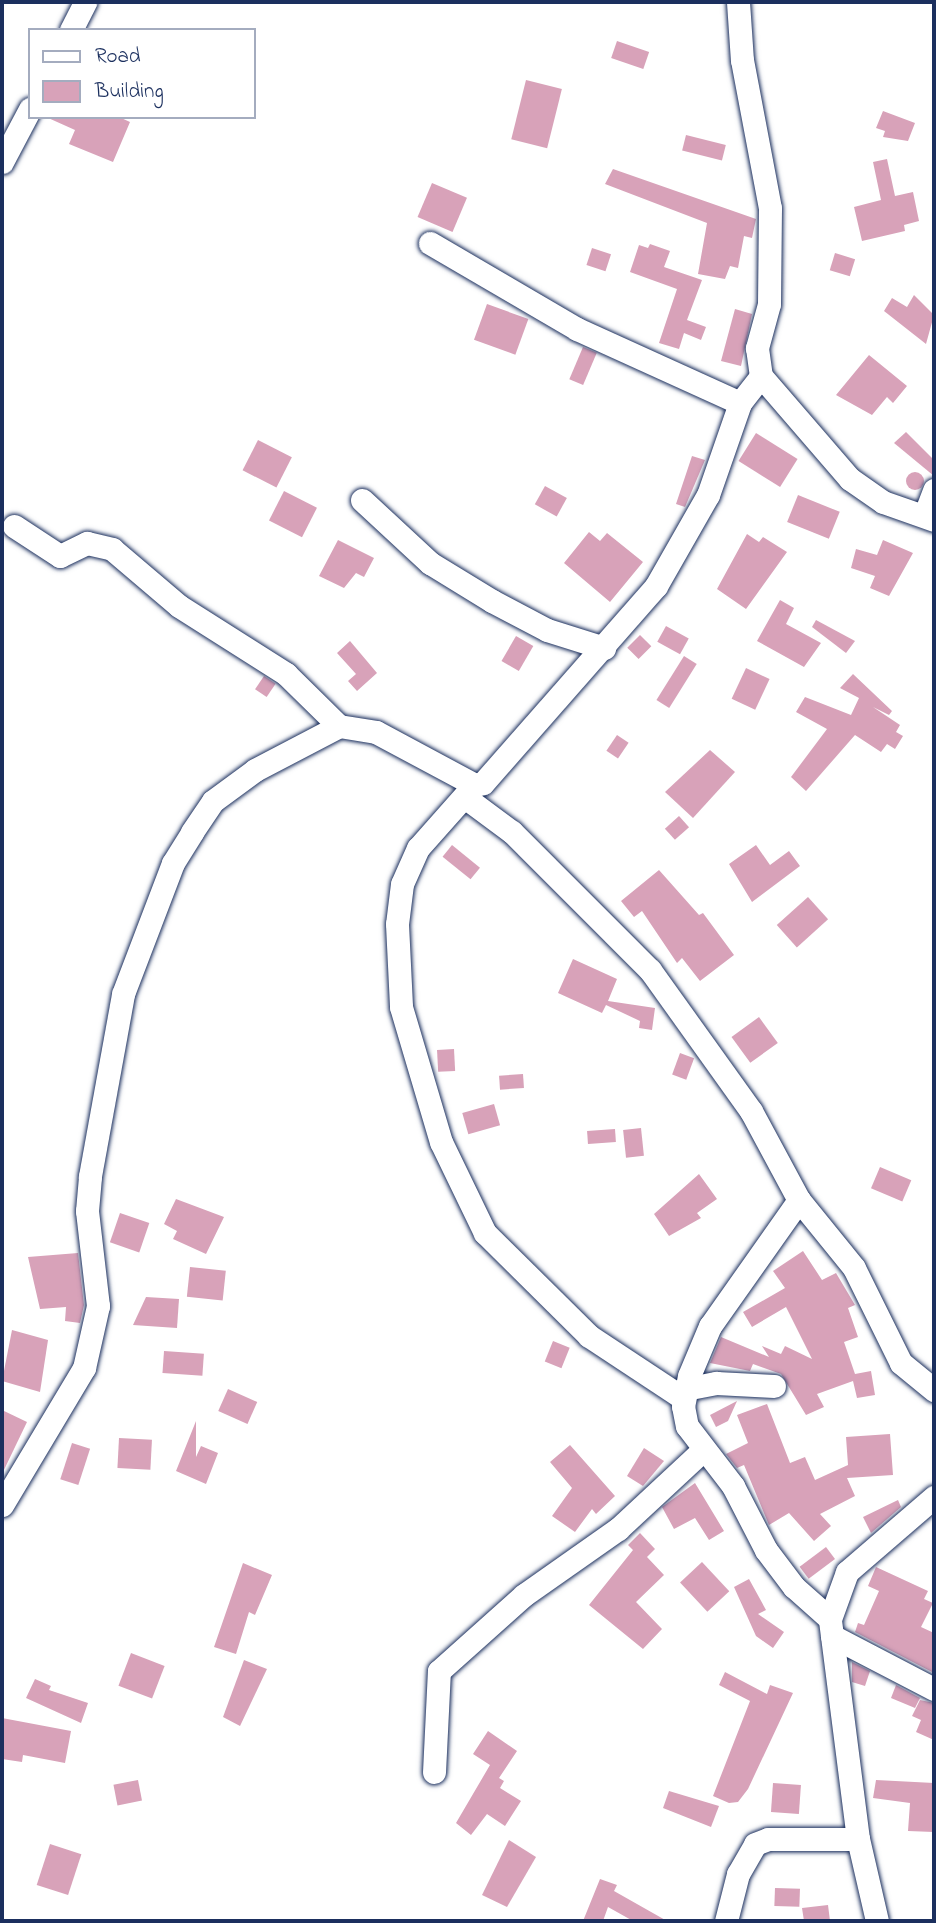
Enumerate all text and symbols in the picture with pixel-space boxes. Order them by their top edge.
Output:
legend [28,28,256,119]
text: Road [95,42,141,72]
text: Building [95,77,164,107]

